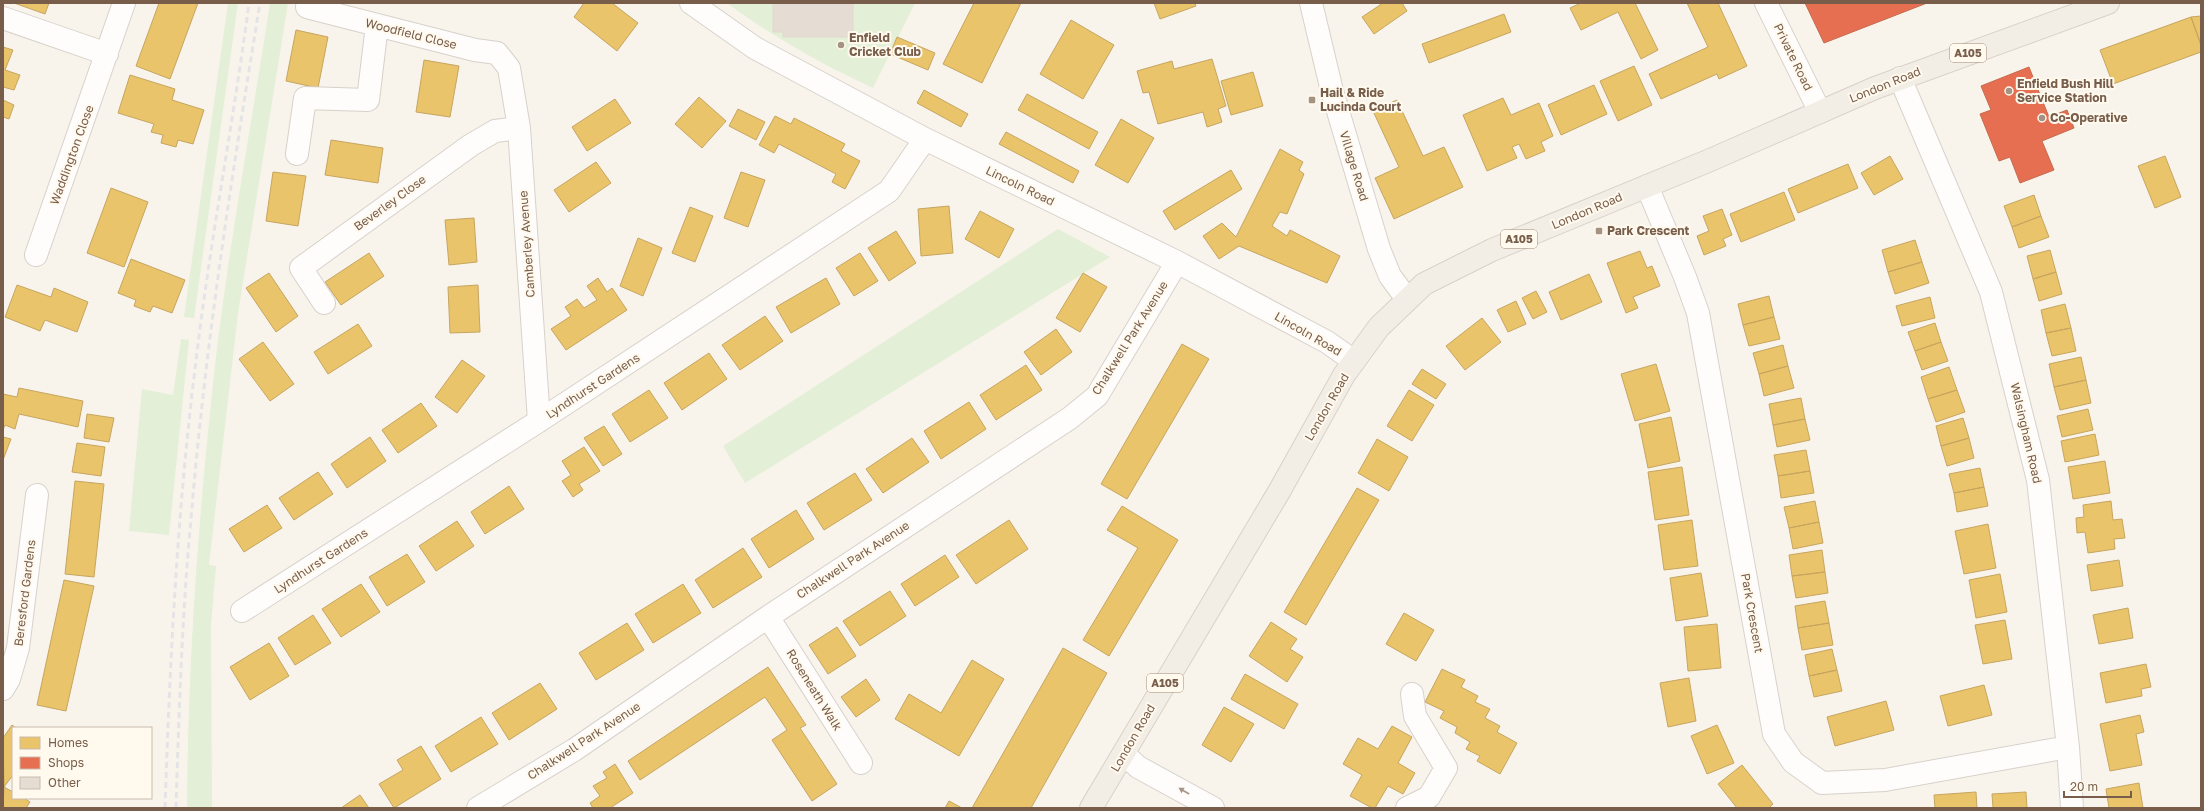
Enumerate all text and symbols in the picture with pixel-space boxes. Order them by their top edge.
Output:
street label: Woodfield Close [364,15,459,52]
street label: Private Road [1771,21,1816,93]
place label: Enfield Cricket Club [849,30,922,59]
marker: Enfield Cricket Club [836,40,846,50]
road number: A105 [1950,44,1986,62]
street label: London Road [1847,63,1923,106]
place label: Enfield Bush Hill Service Station [2017,76,2114,105]
place label: Hail & Ride Lucinda Court [1320,85,1401,114]
marker: Enfield Bush Hill Service Station [2004,86,2014,96]
marker: Hail & Ride Lucinda Court [1307,95,1317,105]
street label: Waddington Close [46,103,97,207]
place label: Co-Operative [2050,110,2128,125]
marker: Co-Operative [2037,113,2047,123]
street label: Village Road [1337,129,1372,203]
street label: Lincoln Road [983,162,1057,209]
street label: Beverley Close [351,171,429,234]
street label: London Road [1549,189,1625,232]
street label: Camberley Avenue [515,190,538,298]
place label: Park Crescent [1607,223,1690,238]
marker: Park Crescent [1594,226,1604,236]
road number: A105 [1501,230,1537,248]
street label: Chalkwell Park Avenue [1088,278,1171,398]
street label: Lincoln Road [1272,308,1344,359]
street label: Lyndhurst Gardens [543,350,642,421]
street label: London Road [1301,370,1352,443]
street label: Walsingham Road [2008,381,2045,485]
street label: Chalkwell Park Avenue [793,517,912,602]
street label: Lyndhurst Gardens [271,525,370,596]
street label: Beresford Gardens [11,539,38,647]
street label: Park Crescent [1738,572,1767,654]
street label: Roseneath Walk [783,646,846,733]
road number: A105 [1147,674,1183,692]
street label: Chalkwell Park Avenue [524,698,643,783]
street label: London Road [1107,701,1158,774]
legend [12,727,152,799]
text: Homes [48,735,88,750]
text: Shops [48,755,84,770]
scale bar [2064,773,2131,799]
text: Other [48,775,81,790]
text: 20 m [2070,779,2098,794]
one-way arrow [1178,788,1190,795]

